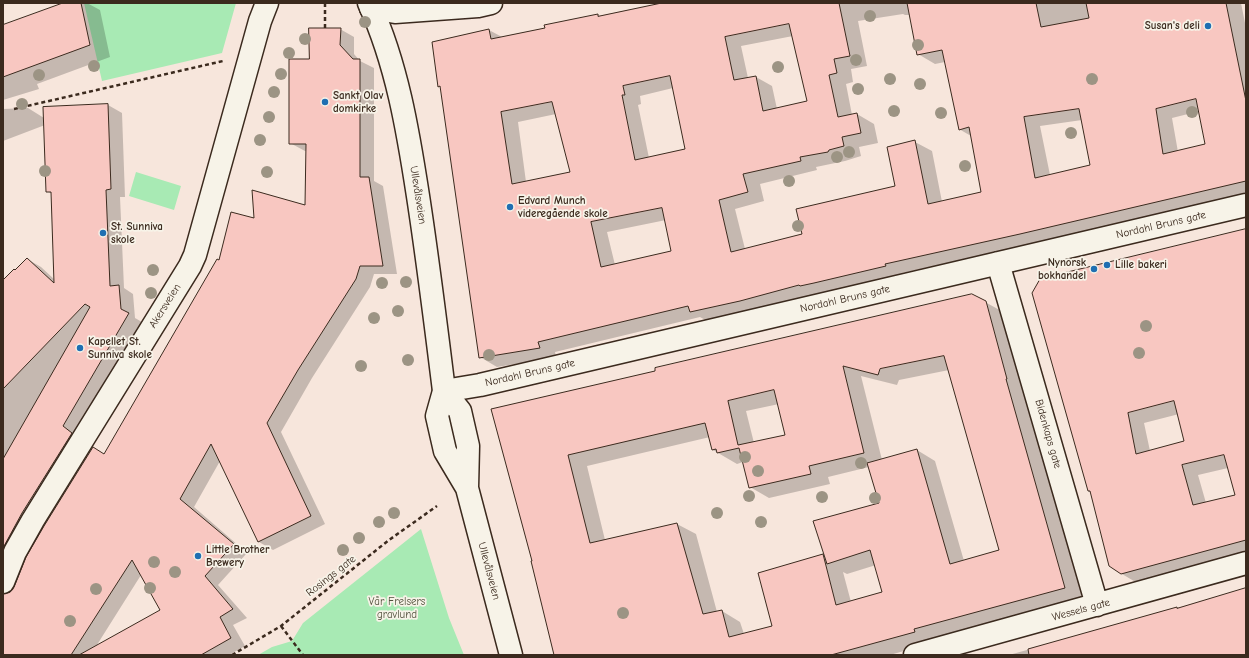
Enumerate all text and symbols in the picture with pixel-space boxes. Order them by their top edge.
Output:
place label: Susan's deli [1145,19,1200,33]
marker: Susan's deli [1203,21,1213,31]
place label: Sankt Olav domkirke [333,89,383,115]
marker: Sankt Olav domkirke [320,97,330,107]
street label: Ullevålsveien [407,165,429,225]
place label: Edvard Munch videregående skole [518,194,608,220]
marker: Edvard Munch videregående skole [505,202,515,212]
street label: Nordahl Bruns gate [1115,208,1207,242]
place label: St. Sunniva skole [111,220,163,246]
marker: St. Sunniva skole [98,228,108,238]
place label: Nynorsk bokhandel [1038,256,1086,282]
place label: Lille bakeri [1115,258,1167,272]
marker: Lille bakeri [1102,260,1112,270]
marker: Nynorsk bokhandel [1089,264,1099,274]
street label: Akersveien [146,281,184,331]
street label: Nordahl Bruns gate [799,282,891,316]
place label: Kapellet St. Sunniva skole [88,335,152,361]
marker: Kapellet St. Sunniva skole [75,343,85,353]
street label: Nordahl Bruns gate [484,356,576,390]
street label: Bidenkaps gate [1032,398,1064,470]
street label: Ullevålsveien [475,541,503,601]
place label: Little Brother Brewery [206,543,269,569]
marker: Little Brother Brewery [193,551,203,561]
street label: Rosings gate [304,553,358,599]
park label: Vår Frelsers gravlund [369,595,425,621]
street label: Wessels gate [1051,596,1111,624]

